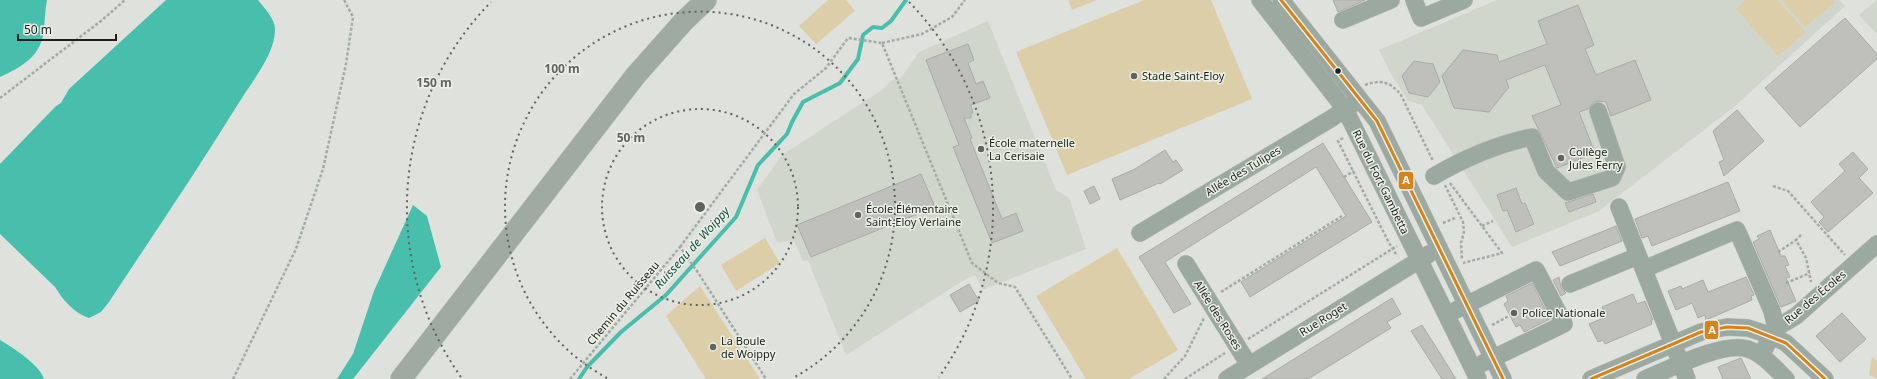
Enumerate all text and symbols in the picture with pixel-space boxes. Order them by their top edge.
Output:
scale bar [18,16,116,42]
text: 50 m [24,21,52,38]
text: 100 m [544,60,580,77]
unlabelled marker [1333,66,1343,76]
place label: Stade Saint-Eloy [1142,68,1225,83]
marker: Stade Saint-Eloy [1129,71,1139,81]
text: 150 m [416,74,452,91]
street label: Rue du Fort Gambetta [1350,127,1413,236]
text: 50 m [617,129,645,146]
place label: École maternelle La Cerisaie [989,135,1075,163]
street label: Allée des Tulipes [1202,142,1283,199]
marker: École maternelle La Cerisaie [976,144,986,154]
place label: Collège Jules Ferry [1568,144,1623,172]
marker: Collège Jules Ferry [1556,153,1566,163]
line badge: A [1398,171,1414,190]
text: A [1402,172,1410,187]
centre of rings [693,200,707,214]
place label: École Élémentaire Saint-Eloy Verlaine [866,201,961,229]
water label: Ruisseau de Woippy [650,202,734,293]
marker: École Élémentaire Saint-Eloy Verlaine [853,210,863,220]
street label: Chemin du Ruisseau [583,258,662,348]
street label: Rue des Écoles [1781,266,1849,327]
street label: Allée des Roses [1191,277,1246,352]
street label: Rue Roget [1296,298,1349,339]
place label: Police Nationale [1522,305,1605,320]
marker: Police Nationale [1509,308,1519,318]
line badge: A [1704,320,1719,340]
text: A [1708,322,1716,337]
place label: La Boule de Woippy [721,333,776,361]
marker: La Boule de Woippy [708,342,718,352]

